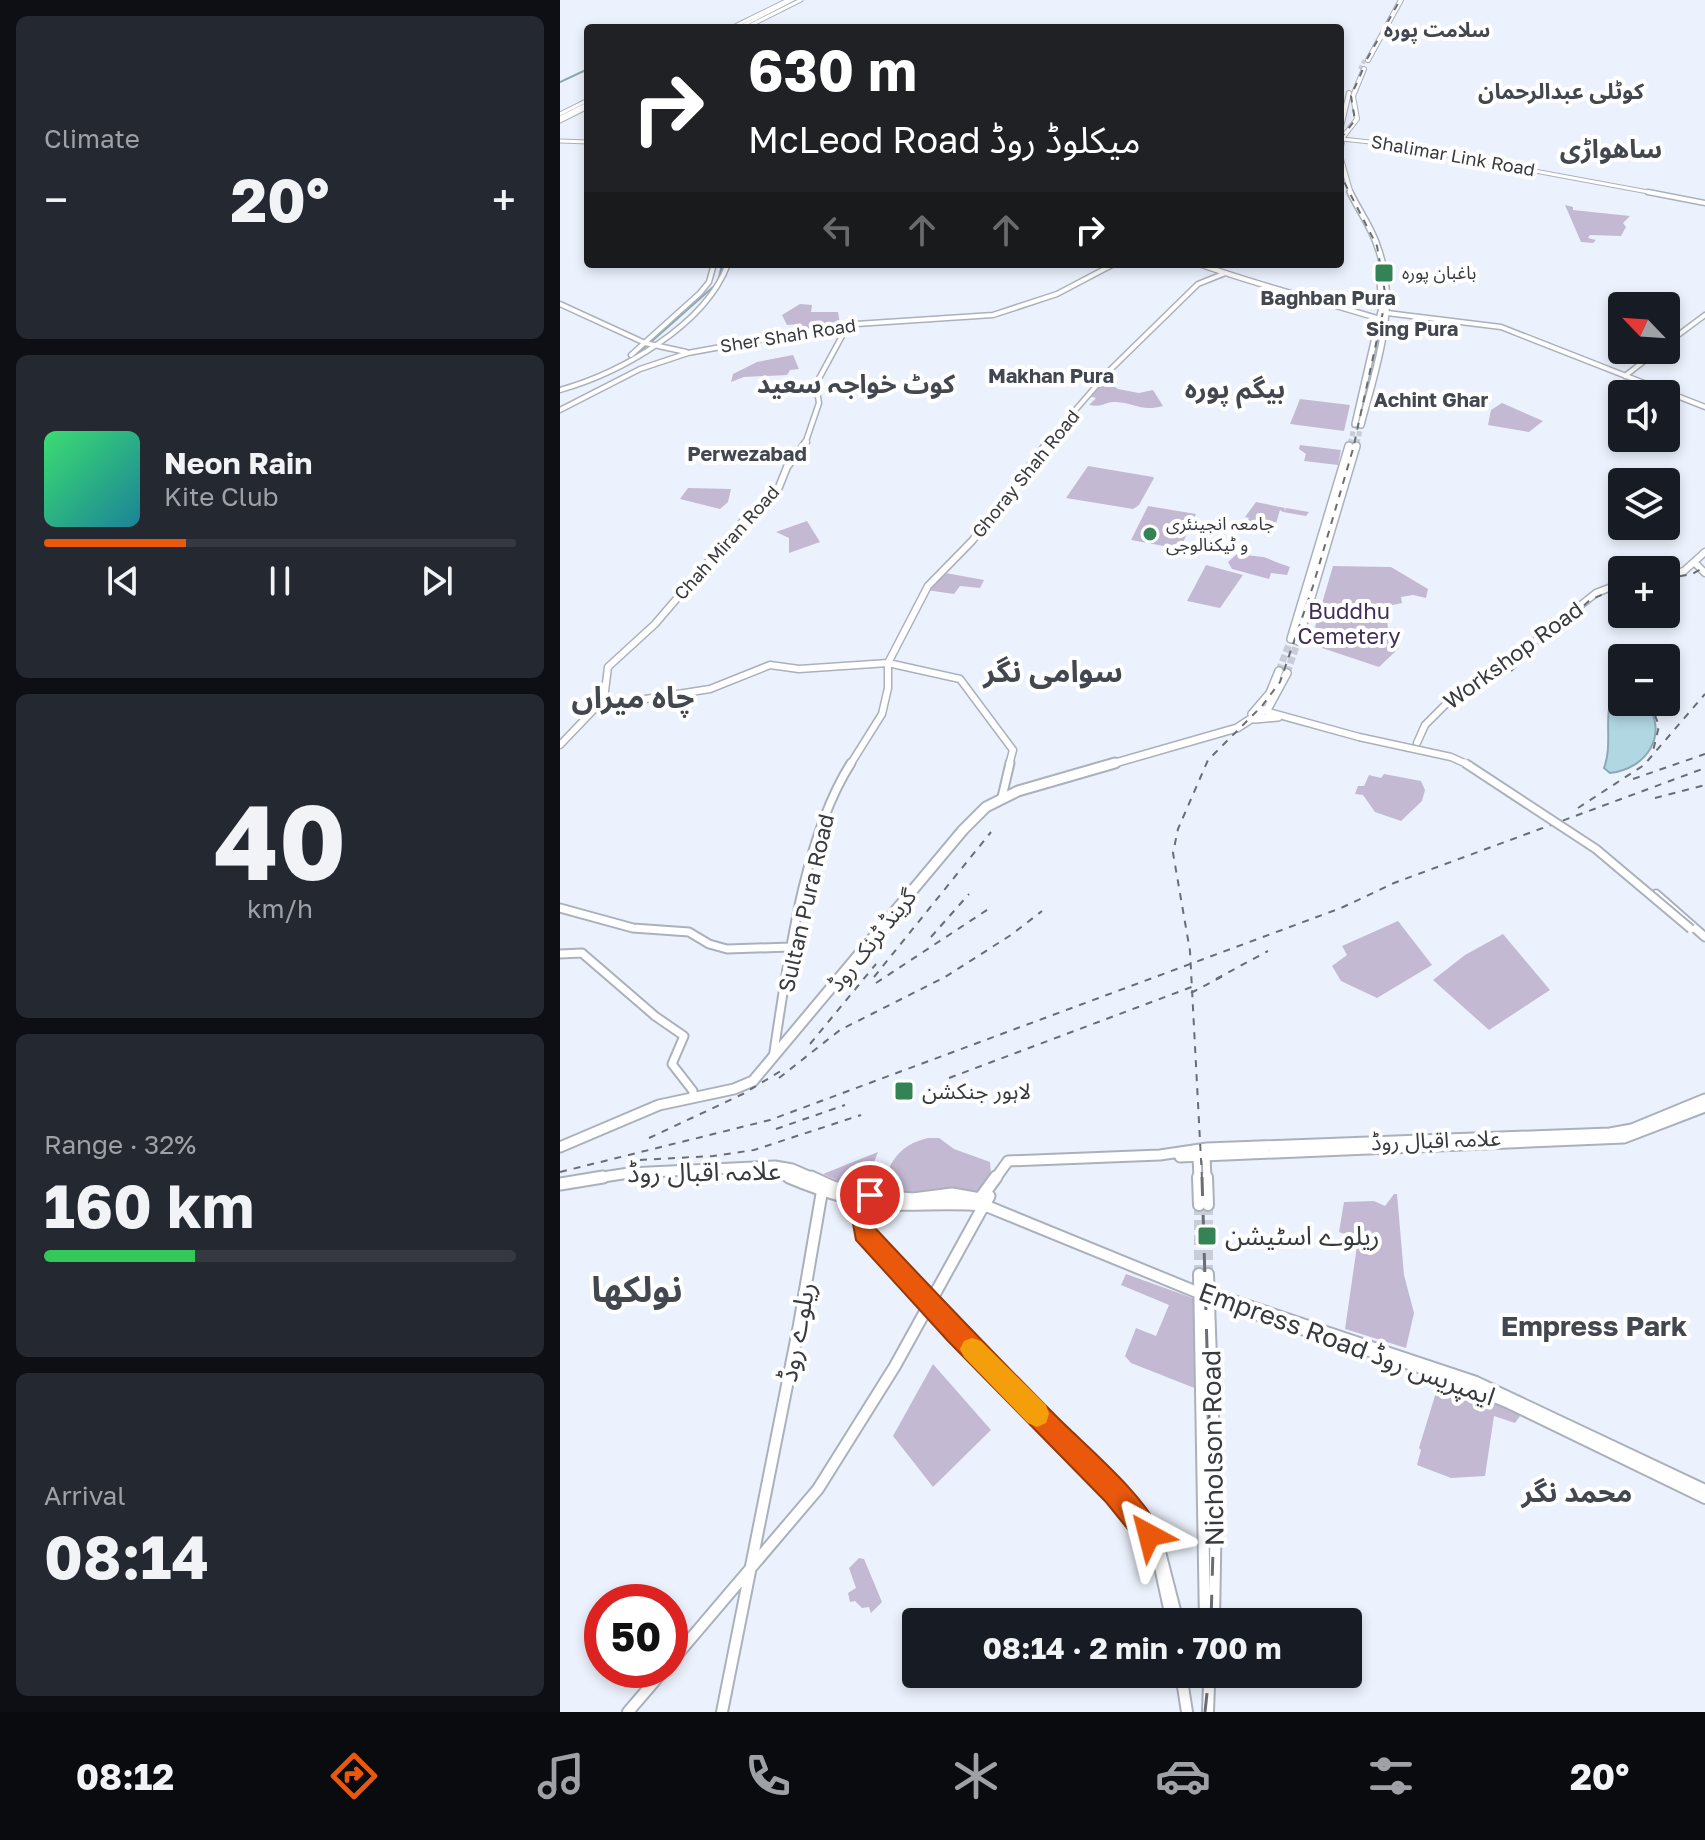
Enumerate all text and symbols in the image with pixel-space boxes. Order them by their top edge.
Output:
district label: سلامت پورہ [1384,17,1490,44]
text: 630 m [748,36,917,103]
icon: right [616,56,720,160]
district label: کوٹلی عبدالرحمان [1478,77,1645,104]
text: McLeod Road میکلوڈ روڈ [748,118,1141,161]
text: Climate [44,123,140,154]
street label: Shalimar Link Road [1370,130,1537,180]
district label: ساھواڑی [1560,133,1662,164]
text: 20° [231,163,330,235]
text: − [44,173,68,226]
text: + [492,173,516,226]
icon: left [816,208,860,252]
icon: ahead [900,208,944,252]
icon: ahead [984,208,1028,252]
icon: right [1068,208,1112,252]
place label: باغبان پورہ [1402,261,1476,284]
marker: باغبان پورہ [1373,262,1395,284]
district label: Baghban Pura [1260,285,1396,309]
north arrow [1608,292,1680,364]
map controls [1608,292,1680,716]
street label: Sher Shah Road [718,313,857,357]
district label: Sing Pura [1366,316,1458,340]
district label: Makhan Pura [988,363,1114,387]
district label: کوٹ خواجہ سعید [757,368,956,399]
district label: بیگم پورہ [1185,373,1285,409]
button: sound [1608,380,1680,452]
district label: Achint Ghar [1374,387,1488,411]
street label: Ghoray Shah Road [967,405,1084,542]
district label: Perwezabad [687,441,807,465]
text: Neon Rain [164,445,312,481]
button: layers [1608,468,1680,540]
text: Kite Club [164,481,279,512]
street label: Chah Miran Road [669,481,783,604]
place label: جامعہ انجینئری و ٹیکنالوجی [1166,512,1274,556]
marker: جامعہ انجینئری و ٹیکنالوجی [1141,525,1159,543]
button: + [1608,556,1680,628]
icon: previous [101,559,145,603]
icon: pause [258,559,302,603]
icon: next [415,559,459,603]
street label: Workshop Road [1438,595,1588,714]
park label: Buddhu Cemetery [1297,597,1401,649]
button: − [1608,644,1680,716]
district label: سوامی نگر [981,653,1123,689]
district label: چاہ میراں [572,679,695,718]
text: 40 [214,778,346,903]
street label: Sultan Pura Road [772,811,839,995]
street label: گرینڈ ٹرنک روڈ [822,882,923,997]
text: km/h [247,893,313,924]
place label: لاہور جنکشن [922,1077,1031,1105]
marker: لاہور جنکشن [893,1080,915,1102]
street label: علامہ اقبال روڈ [1371,1124,1501,1156]
text: Range · 32% [44,1129,196,1160]
street label: علامہ اقبال روڈ [627,1155,781,1188]
pin [836,1161,904,1229]
text: 160 km [44,1169,254,1241]
icon: arrive [848,1173,892,1217]
place label: ریلوے اسٹیشن [1225,1220,1380,1251]
marker: ریلوے اسٹیشن [1196,1225,1218,1247]
district label: نولکھا [591,1267,683,1310]
street label: Empress Road ایمپریس روڈ [1194,1275,1500,1414]
street label: ریلوے روڈ [772,1279,821,1385]
district label: Empress Park [1501,1309,1687,1342]
street label: Nicholson Road [1195,1350,1230,1546]
district label: محمد نگر [1521,1475,1632,1509]
text: Arrival [44,1480,125,1511]
position arrow [1107,1493,1191,1577]
text: 08:14 [44,1520,209,1592]
speed limit sign: 50 [584,1584,688,1688]
text: 08:14 · 2 min · 700 m [982,1630,1282,1666]
icon: directions [326,1748,382,1804]
icon: music [533,1748,589,1804]
icon: phone [740,1748,796,1804]
icon: climate [948,1748,1004,1804]
icon: car [1155,1748,1211,1804]
icon: filters [1363,1748,1419,1804]
text: 08:12 [76,1755,174,1798]
text: 20° [1570,1755,1629,1798]

